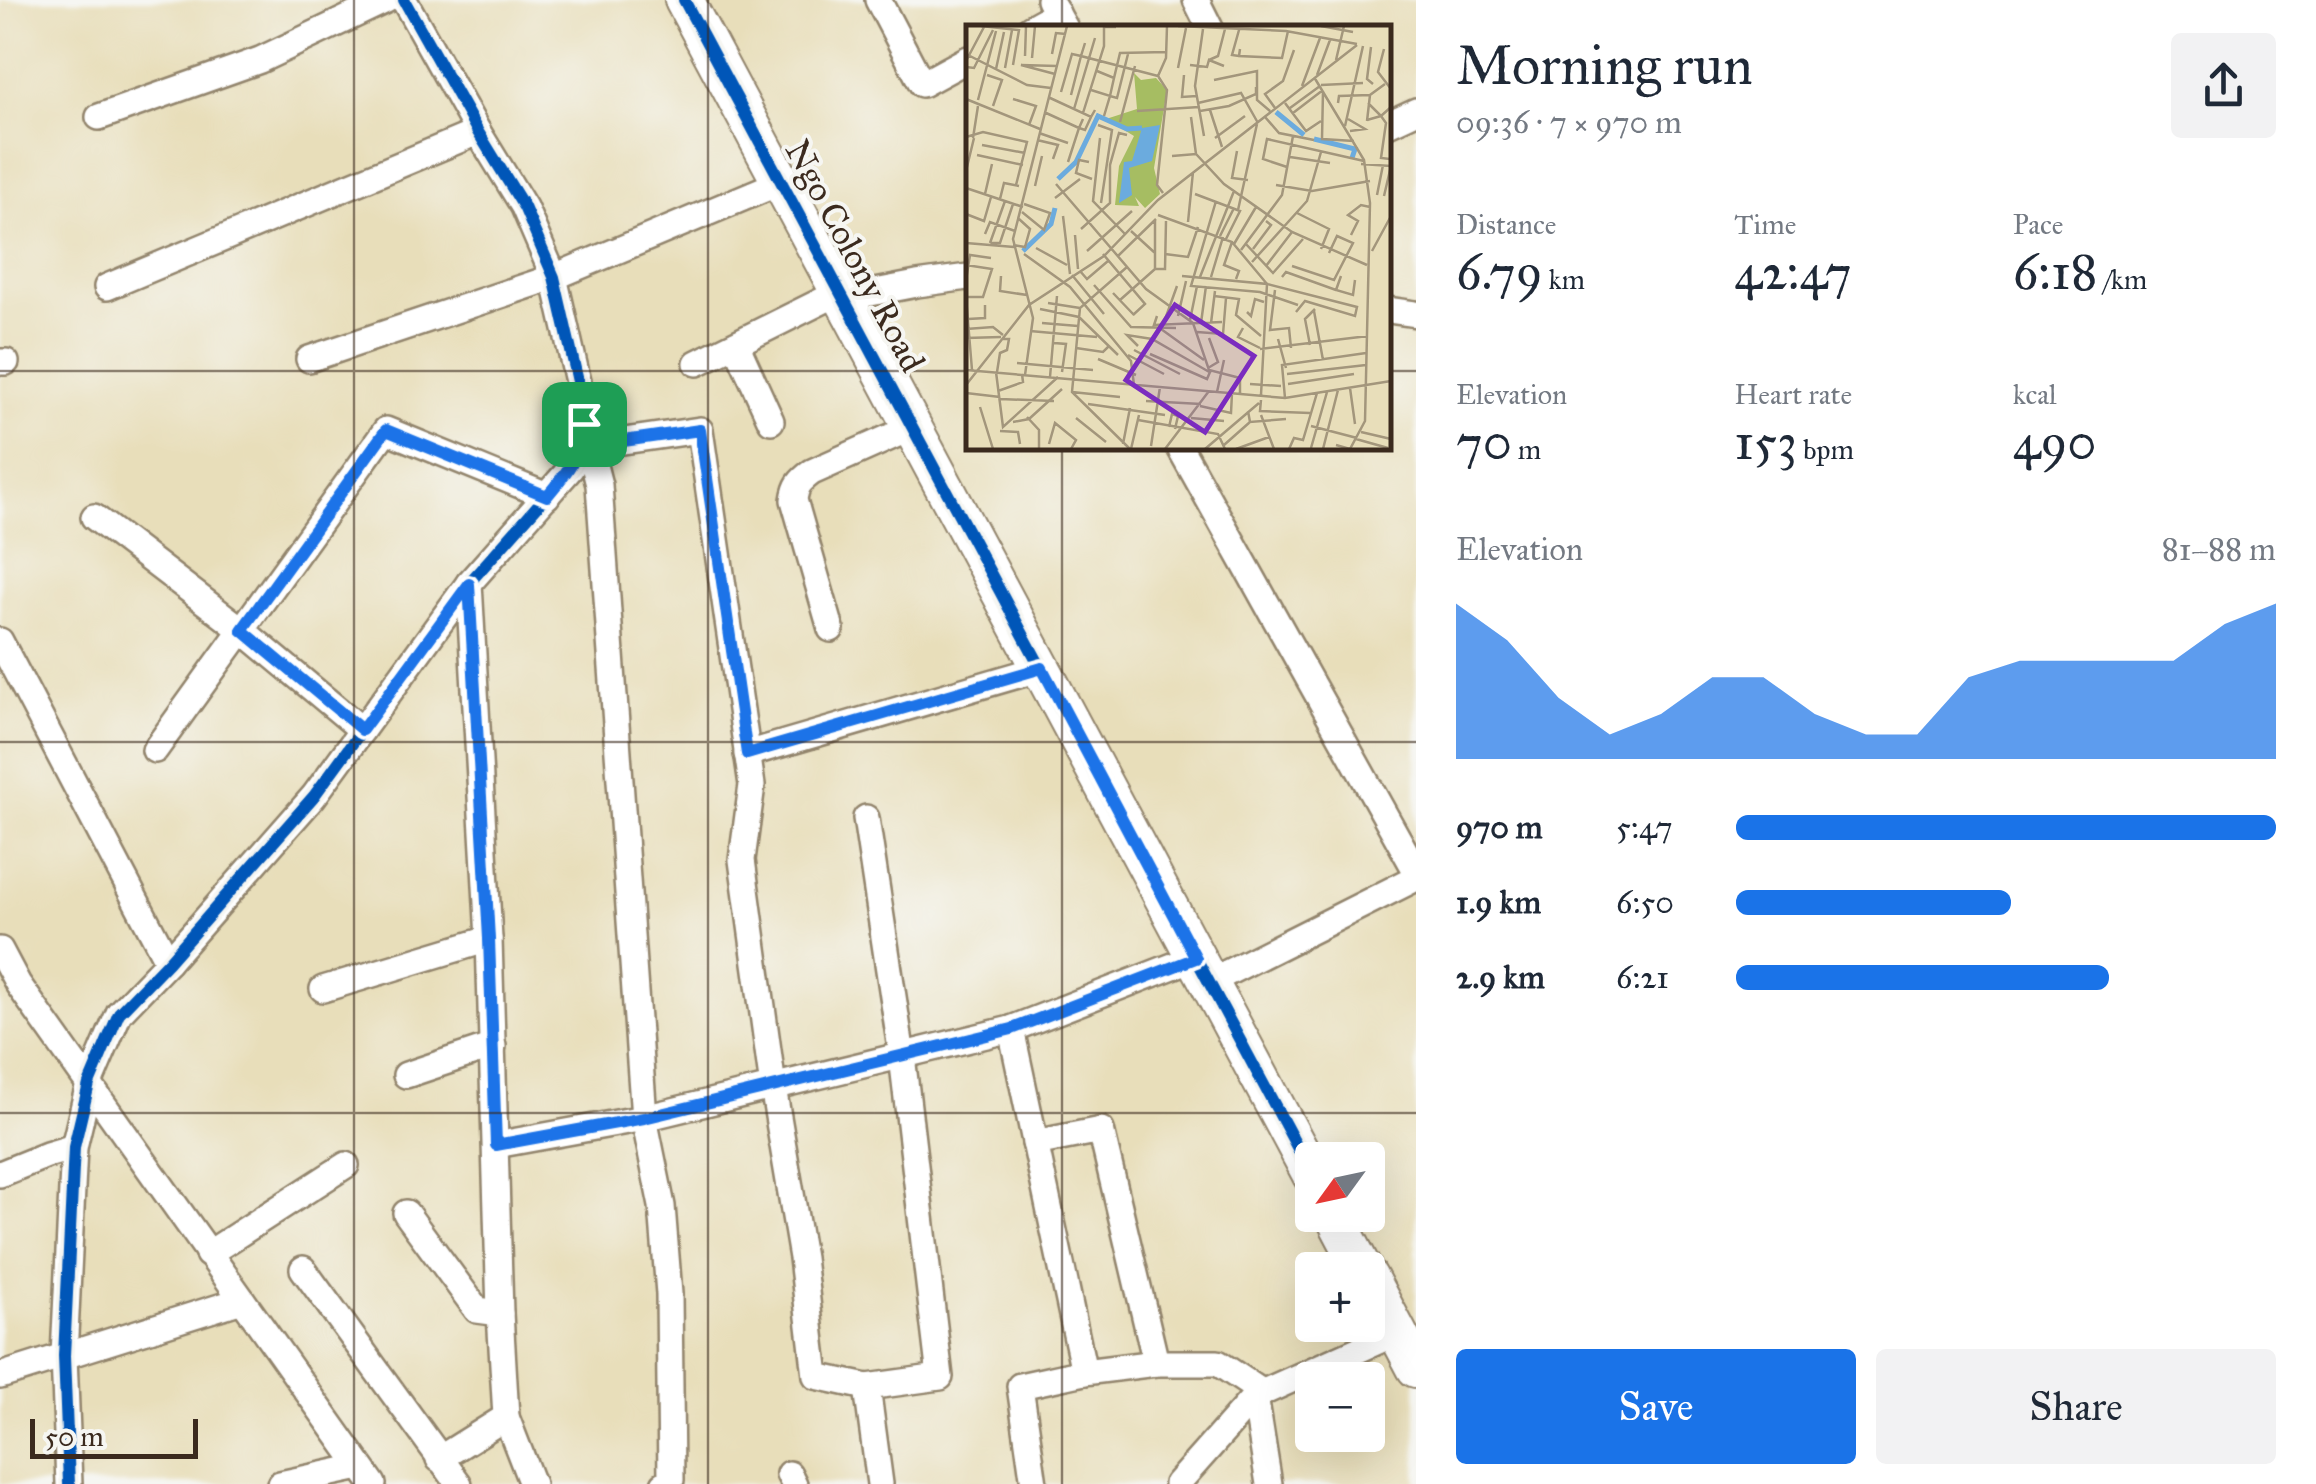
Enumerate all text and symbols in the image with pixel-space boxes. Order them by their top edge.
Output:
inset map [966,25,1391,450]
text: Morning run [1456,32,1753,99]
button: share [2171,33,2276,138]
text: 09:36 · 7 × 970 m [1456,103,1682,142]
street label: Ngo Colony Road [776,133,934,380]
text: Distance [1456,207,1556,242]
text: Time [1734,207,1796,242]
text: Pace [2013,207,2063,242]
text: 6.79 [1456,242,1543,303]
text: 42:47 [1734,242,1852,303]
text: 6:18 [2013,242,2097,303]
text: km [1543,262,1585,297]
text: /km [2097,262,2147,297]
text: Elevation [1456,377,1567,412]
text: Heart rate [1734,377,1852,412]
text: kcal [2013,377,2057,412]
pin [542,382,627,467]
icon: arrive [557,397,612,452]
text: 70 [1456,412,1512,473]
text: 153 [1734,412,1797,473]
text: 490 [2013,412,2096,473]
text: m [1512,432,1541,467]
text: bpm [1797,432,1854,467]
text: Elevation [1456,530,1583,569]
text: 81–88 m [2162,530,2276,569]
text: 970 m [1456,808,1543,847]
text: 5:47 [1616,808,1672,847]
text: 1.9 km [1456,883,1541,922]
text: 6:50 [1616,883,1674,922]
text: 2.9 km [1456,958,1545,997]
text: 6:21 [1616,958,1669,997]
north arrow [1295,1142,1385,1232]
map controls [1295,1142,1385,1452]
button: + [1295,1252,1385,1342]
button: Save [1456,1349,1856,1464]
button: Share [1876,1349,2276,1464]
button: − [1295,1362,1385,1452]
scale bar [30,1414,198,1458]
text: 50 m [45,1419,104,1454]

